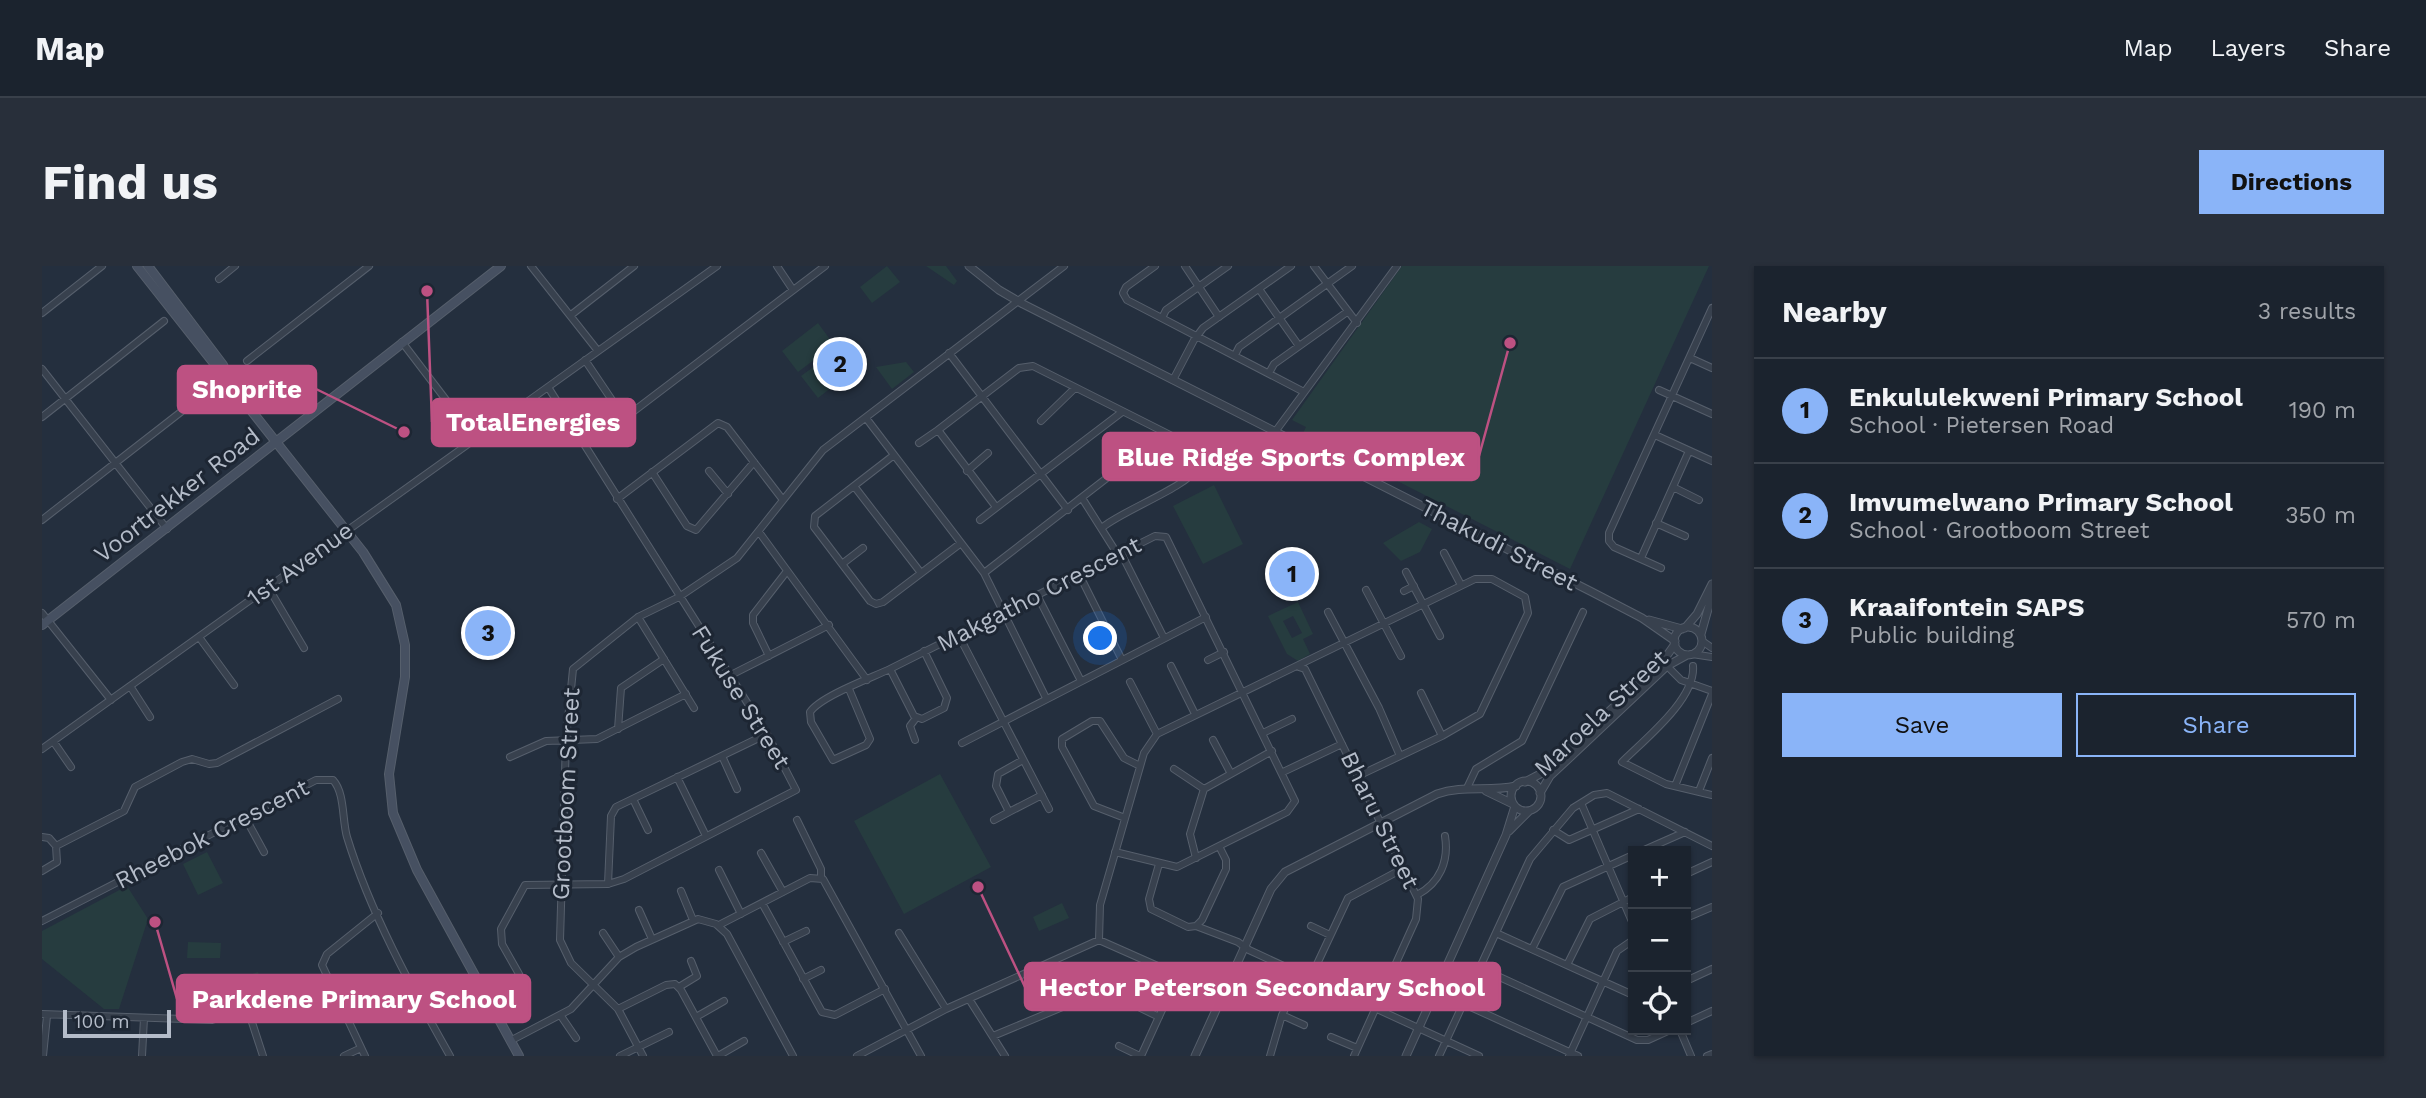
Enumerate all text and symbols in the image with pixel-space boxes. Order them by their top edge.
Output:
text: Map [35,29,105,68]
text: Map [2124,34,2172,62]
text: Layers [2210,34,2286,62]
text: Share [2324,34,2391,62]
button: Directions [2199,150,2384,214]
text: Find us [42,153,218,211]
text: Nearby [1782,294,1887,329]
text: 3 results [2258,298,2356,325]
pin: 2 [817,338,863,390]
callout: Shoprite [178,366,316,413]
text: Shoprite [192,374,302,404]
text: Enkululekweni Primary School [1849,382,2243,412]
text: 1 [1800,397,1810,424]
text: 190 m [2289,397,2356,424]
callout: TotalEnergies [432,399,635,446]
text: TotalEnergies [446,407,621,437]
text: School · Pietersen Road [1849,412,2114,439]
street label: Voortrekker Road [89,422,265,568]
callout: Blue Ridge Sports Complex [1103,433,1479,480]
text: Blue Ridge Sports Complex [1117,442,1466,472]
text: Imvumelwano Primary School [1849,487,2233,517]
street label: Thakudi Street [1416,493,1582,597]
text: 2 [1798,502,1812,529]
text: 350 m [2285,502,2356,529]
street label: 1st Avenue [242,516,358,612]
text: School · Grootboom Street [1849,517,2149,544]
street label: Makgatho Crescent [932,530,1146,658]
pin: 1 [1269,548,1315,600]
text: Kraaifontein SAPS [1849,592,2084,622]
pin: 3 [465,607,511,659]
text: 3 [1798,607,1812,634]
text: 570 m [2286,607,2356,634]
street label: Fukuse Street [686,620,796,774]
your location [1083,621,1117,655]
text: Public building [1849,622,2014,649]
street label: Maroela Street [1528,644,1674,782]
street label: Grootboom Street [546,687,586,901]
button: Save [1782,693,2062,757]
button: Share [2076,693,2356,757]
street label: Bharu Street [1335,747,1425,893]
street label: Rheebok Crescent [111,773,313,895]
map controls [1628,846,1691,1035]
button: + [1628,846,1691,909]
button: − [1628,909,1691,972]
callout: Hector Peterson Secondary School [1025,963,1500,1010]
text: Hector Peterson Secondary School [1039,972,1485,1002]
button: locate [1628,972,1691,1035]
callout: Parkdene Primary School [177,975,530,1022]
text: Parkdene Primary School [192,984,517,1014]
scale bar [63,1007,172,1039]
text: 100 m [74,1010,130,1033]

